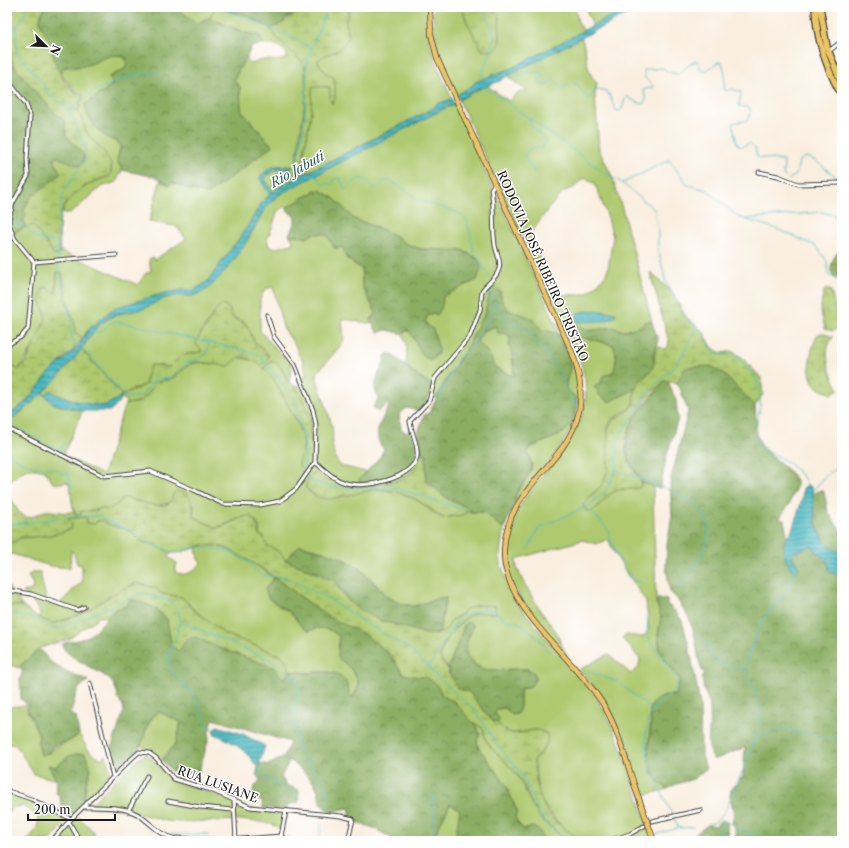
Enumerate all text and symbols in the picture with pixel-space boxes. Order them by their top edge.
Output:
north arrow [26,26,66,66]
text: N [47,43,64,57]
water label: Rio Jabuti [266,147,328,191]
street label: RODOVIA JOSÉ RIBEIRO TRISTÃO [494,168,593,364]
street label: RUA LUSIANE [176,762,260,806]
scale bar [28,796,115,822]
text: 200 m [34,802,71,817]

